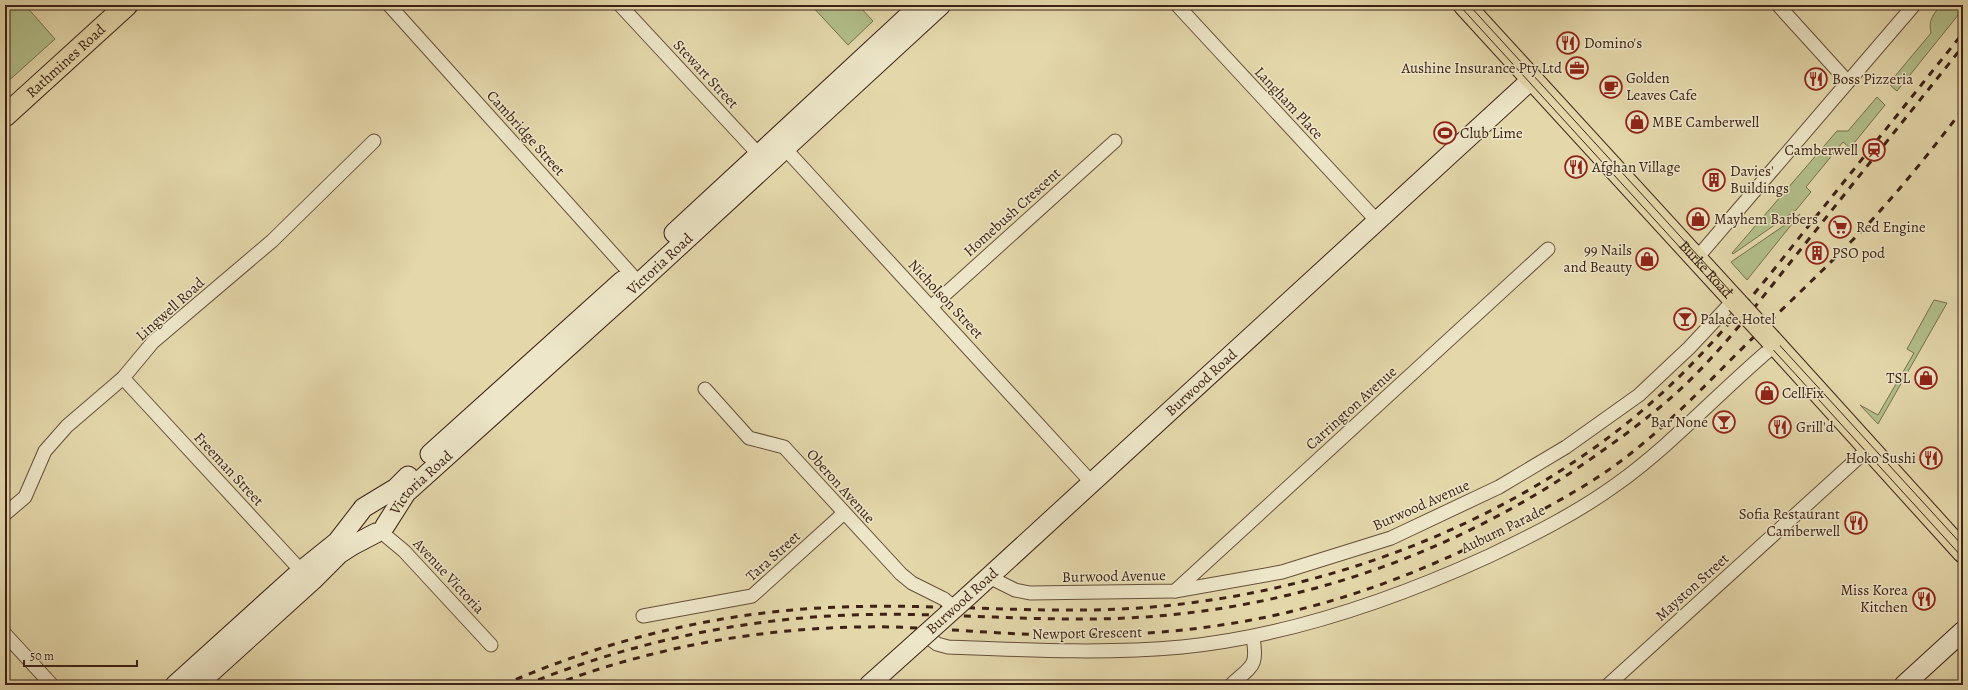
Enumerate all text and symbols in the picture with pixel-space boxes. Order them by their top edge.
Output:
street label: Rathmines Road [22,19,110,102]
restaurant icon: Domino's [1555,30,1581,56]
place label: Domino's [1584,33,1642,53]
street label: Stewart Street [669,35,743,113]
office icon: Aushine Insurance Pty Ltd [1564,55,1590,81]
place label: Aushine Insurance Pty Ltd [1400,58,1563,78]
street label: Langham Place [1250,62,1328,144]
restaurant icon: Boss Pizzeria [1803,66,1829,92]
place label: Golden Leaves Cafe [1626,68,1697,105]
place label: Boss Pizzeria [1832,69,1913,89]
cafe icon: Golden Leaves Cafe [1598,74,1624,100]
street label: Cambridge Street [482,86,570,180]
shop icon: MBE Camberwell [1624,109,1650,135]
place label: MBE Camberwell [1652,112,1759,132]
sports icon: Club Lime [1432,120,1458,146]
place label: Club Lime [1460,123,1523,143]
station icon: Camberwell [1861,137,1887,163]
place label: Camberwell [1784,140,1858,160]
restaurant icon: Afghan Village [1563,154,1589,180]
place label: Afghan Village [1591,157,1681,177]
place label: Davies' Buildings [1730,161,1789,198]
street label: Homebush Crescent [959,163,1065,261]
building icon: Davies' Buildings [1701,167,1727,193]
shop icon: Mayhem Barbers [1685,206,1711,232]
place label: Mayhem Barbers [1714,209,1818,229]
supermarket icon: Red Engine [1827,214,1853,240]
place label: Red Engine [1856,217,1926,237]
street label: Victoria Road [622,228,698,300]
street label: Burke Road [1674,236,1738,303]
place label: 99 Nails and Beauty [1563,240,1632,277]
building icon: PSO pod [1804,240,1830,266]
place label: PSO pod [1832,243,1886,263]
shop icon: 99 Nails and Beauty [1634,246,1660,272]
street label: Nicholson Street [904,255,988,343]
street label: Lingwell Road [131,272,209,345]
bar icon: Palace Hotel [1672,306,1698,332]
place label: Palace Hotel [1700,309,1776,329]
street label: Burwood Road [1161,344,1242,420]
street label: Carrington Avenue [1301,362,1401,454]
shop icon: TSL [1913,365,1939,391]
place label: TSL [1886,368,1910,388]
shop icon: CellFix [1754,380,1780,406]
place label: CellFix [1782,383,1824,403]
bar icon: Bar None [1711,409,1737,435]
place label: Bar None [1650,412,1708,432]
restaurant icon: Grill'd [1767,414,1793,440]
place label: Grill'd [1796,417,1835,437]
street label: Freeman Street [190,428,268,510]
street label: Victoria Road [384,445,457,519]
street label: Oberon Avenue [802,445,880,528]
restaurant icon: Hoko Sushi [1918,445,1944,471]
place label: Hoko Sushi [1846,448,1916,468]
street label: Burwood Avenue [1369,475,1473,535]
street label: Auburn Parade [1457,500,1549,558]
place label: Sofia Restaurant Camberwell [1739,504,1840,541]
restaurant icon: Sofia Restaurant Camberwell [1843,510,1869,536]
street label: Tara Street [741,526,805,586]
street label: Avenue Victoria [408,533,489,618]
street label: Mayston Street [1651,549,1733,625]
street label: Burwood Road [922,563,1003,639]
street label: Burwood Avenue [1062,565,1166,587]
place label: Miss Korea Kitchen [1840,580,1908,617]
restaurant icon: Miss Korea Kitchen [1911,586,1937,612]
street label: Newport Crescent [1032,622,1142,644]
scale bar [24,642,137,668]
text: 50 m [30,648,54,664]

